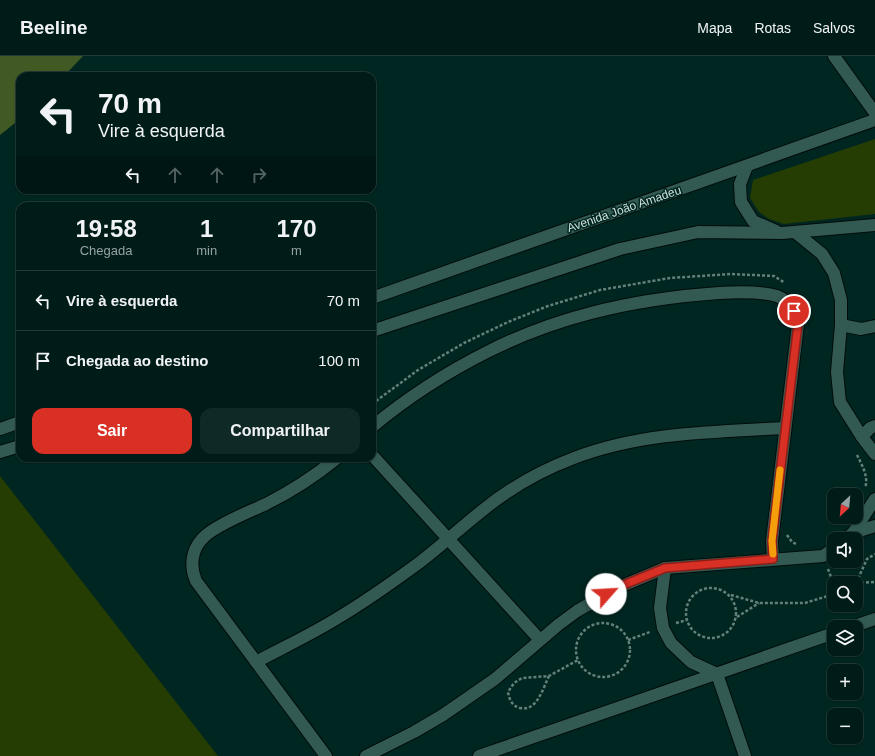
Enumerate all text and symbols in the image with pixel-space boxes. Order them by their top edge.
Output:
text: Beeline [20,17,88,38]
text: Mapa [697,20,732,36]
text: Rotas [754,20,791,36]
text: Salvos [813,20,855,36]
icon: left [32,88,84,140]
text: 70 m [98,88,162,119]
text: Vire à esquerda [98,121,225,141]
icon: left [122,164,144,186]
icon: ahead [164,164,186,186]
icon: ahead [206,164,228,186]
icon: right [248,164,270,186]
street label: Avenida João Amadeu [565,183,683,235]
text: 19:58 [75,215,137,242]
text: 1 [200,215,213,242]
text: 170 [277,215,317,242]
text: Chegada [80,243,132,258]
text: min [196,243,217,258]
text: m [291,243,302,258]
icon: left [32,290,54,312]
text: Vire à esquerda [66,292,177,309]
text: 70 m [327,292,360,309]
pin [777,294,811,328]
icon: arrive [783,300,805,322]
icon: arrive [32,350,54,372]
text: Chegada ao destino [66,352,209,369]
text: 100 m [318,352,360,369]
button: Sair [32,408,192,454]
button: Compartilhar [200,408,360,454]
north arrow [827,488,863,524]
map controls [827,488,863,744]
button: sound [827,532,863,568]
position arrow [585,573,627,615]
button: search [827,576,863,612]
button: layers [827,620,863,656]
button: + [827,664,863,700]
button: − [827,708,863,744]

